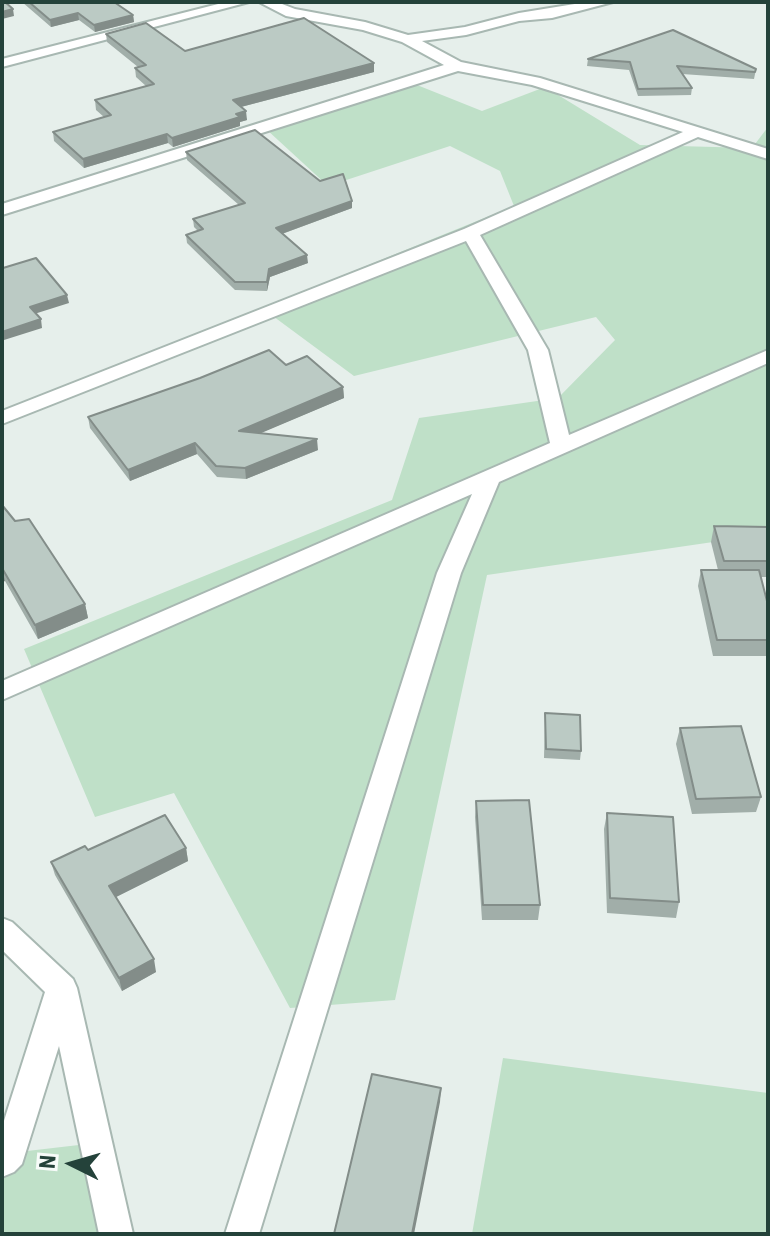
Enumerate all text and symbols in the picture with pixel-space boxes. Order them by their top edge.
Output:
north arrow [32,1124,112,1204]
text: N [35,1154,61,1170]

